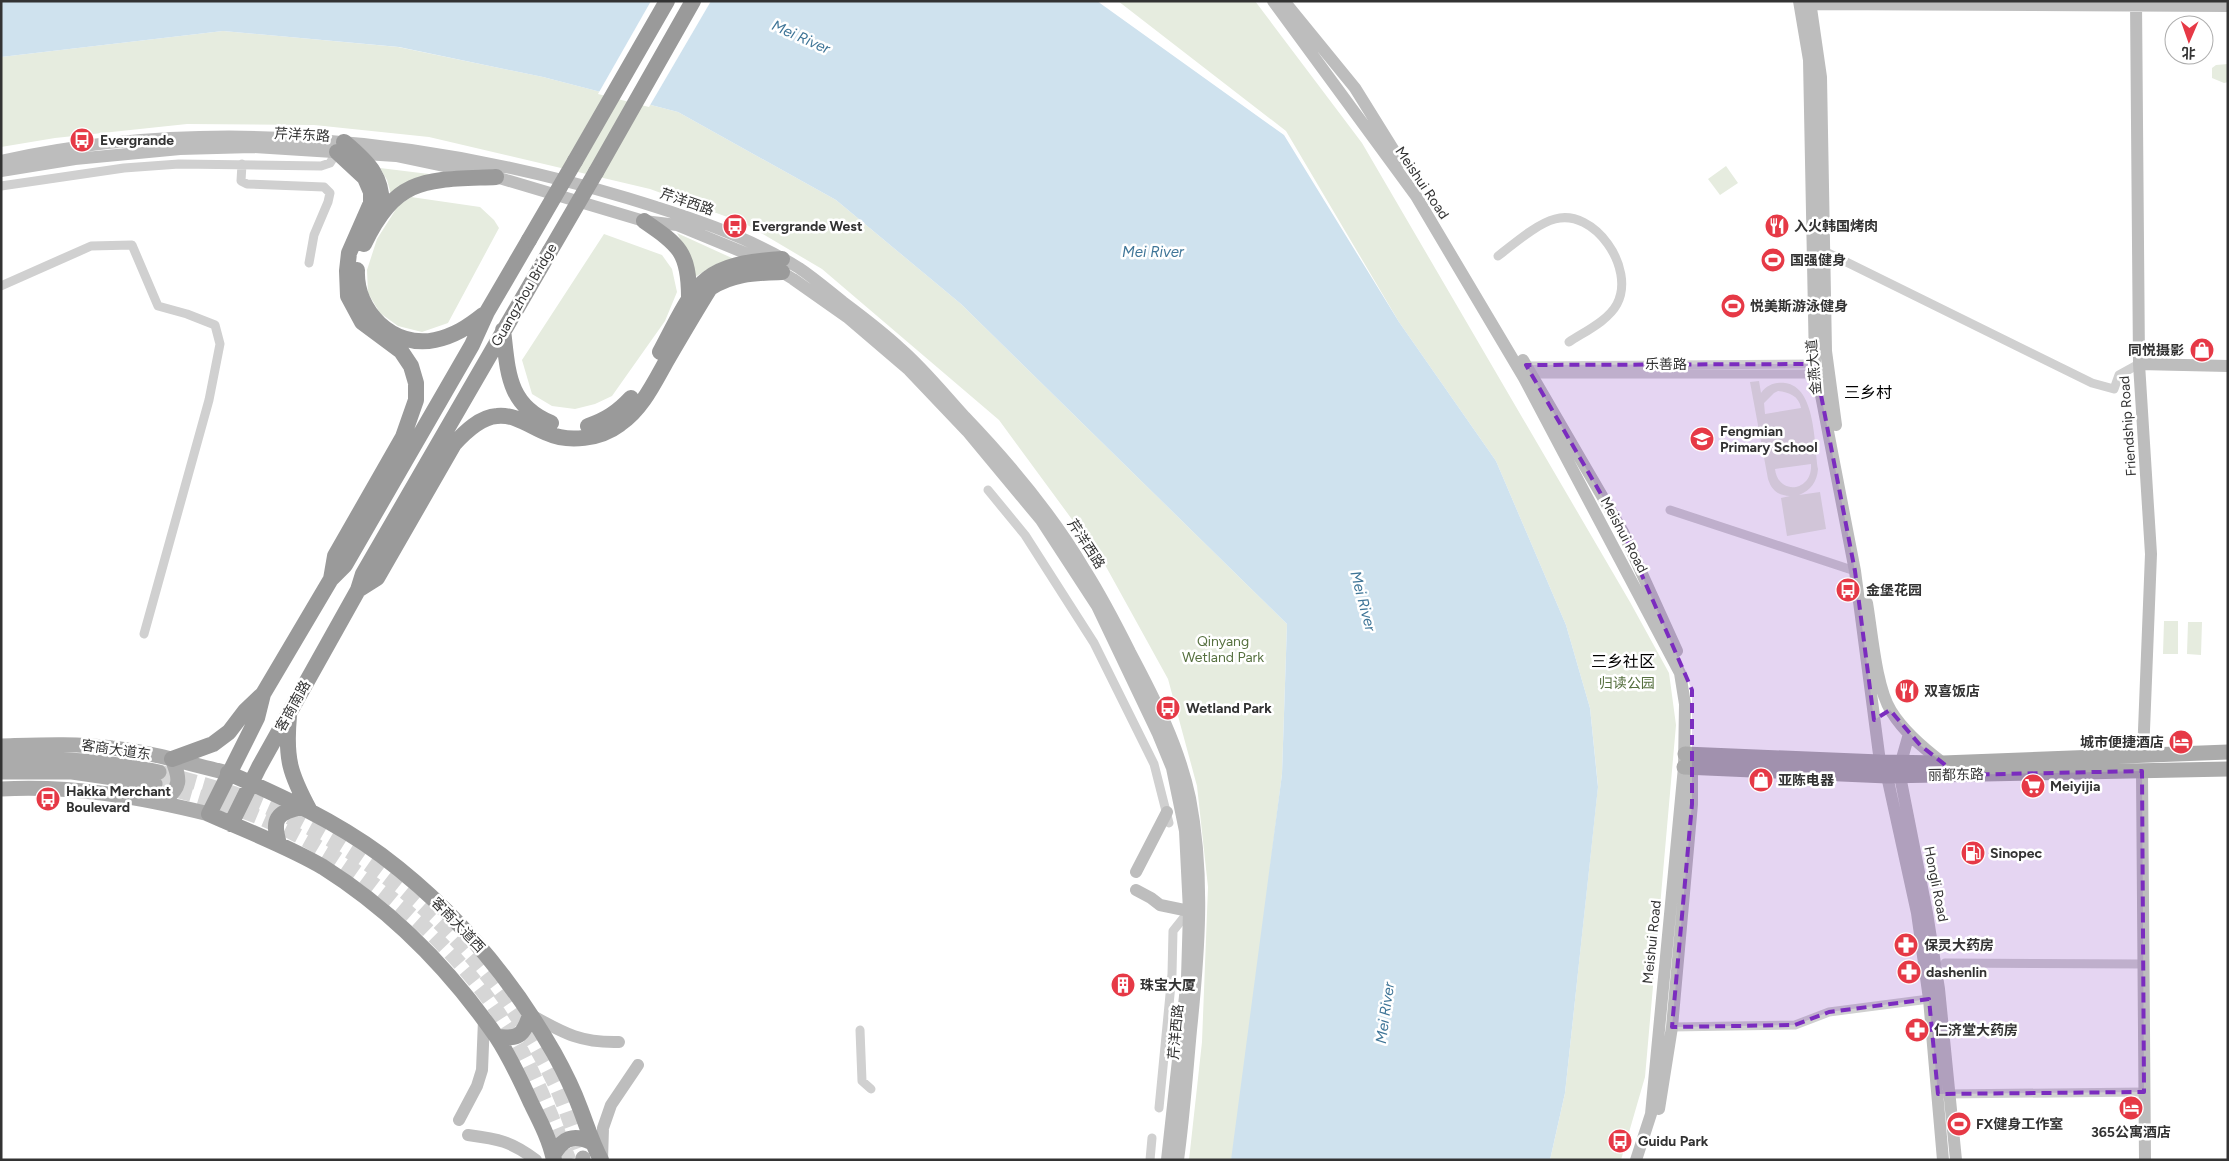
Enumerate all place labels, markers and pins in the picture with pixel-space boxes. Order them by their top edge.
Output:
bus stop icon: Evergrande [69,127,95,153]
place label: Evergrande [100,132,174,149]
bus stop icon: Evergrande West [722,213,748,239]
restaurant icon: 入火韩国烤肉 [1764,213,1790,239]
place label: Evergrande West [752,218,863,235]
place label: 入火韩国烤肉 [1794,218,1878,235]
sports icon: 国强健身 [1760,247,1786,273]
place label: 国强健身 [1790,252,1846,269]
sports icon: 悦美斯游泳健身 [1720,293,1746,319]
place label: 悦美斯游泳健身 [1750,298,1848,315]
shop icon: 同悦摄影 [2189,337,2215,363]
place label: 同悦摄影 [2128,342,2184,359]
place label: Fengmian Primary School [1720,423,1818,456]
school or university icon: Fengmian Primary School [1689,426,1715,452]
bus stop icon: 金堡花园 [1835,577,1861,603]
place label: 金堡花园 [1866,582,1922,599]
restaurant icon: 双喜饭店 [1894,678,1920,704]
place label: 双喜饭店 [1924,683,1980,700]
bus stop icon: Wetland Park [1155,695,1181,721]
place label: Wetland Park [1186,700,1272,717]
hotel icon: 城市便捷酒店 [2168,729,2194,755]
place label: 城市便捷酒店 [2080,734,2164,751]
shop icon: 亚陈电器 [1748,767,1774,793]
place label: 亚陈电器 [1778,772,1835,789]
supermarket icon: Meiyijia [2020,773,2046,799]
place label: Meiyijia [2050,778,2100,795]
place label: Hakka Merchant Boulevard [66,783,172,816]
bus stop icon: Hakka Merchant Boulevard [35,786,61,812]
fuel station icon: Sinopec [1960,840,1986,866]
place label: Sinopec [1990,845,2042,862]
pharmacy icon: 保灵大药房 [1893,932,1919,958]
place label: 保灵大药房 [1924,937,1994,954]
pharmacy icon: dashenlin [1896,959,1922,985]
place label: dashenlin [1926,964,1987,981]
building icon: 珠宝大厦 [1110,972,1136,998]
place label: 珠宝大厦 [1140,977,1196,994]
pharmacy icon: 仁济堂大药房 [1904,1017,1930,1043]
place label: 仁济堂大药房 [1934,1022,2018,1039]
hotel icon: 365公寓酒店 [2118,1095,2144,1121]
sports icon: FX健身工作室 [1946,1111,1972,1137]
place label: FX健身工作室 [1976,1116,2063,1133]
place label: 365公寓酒店 [2091,1124,2171,1141]
bus stop icon: Guidu Park [1607,1128,1633,1154]
place label: Guidu Park [1638,1133,1709,1150]

